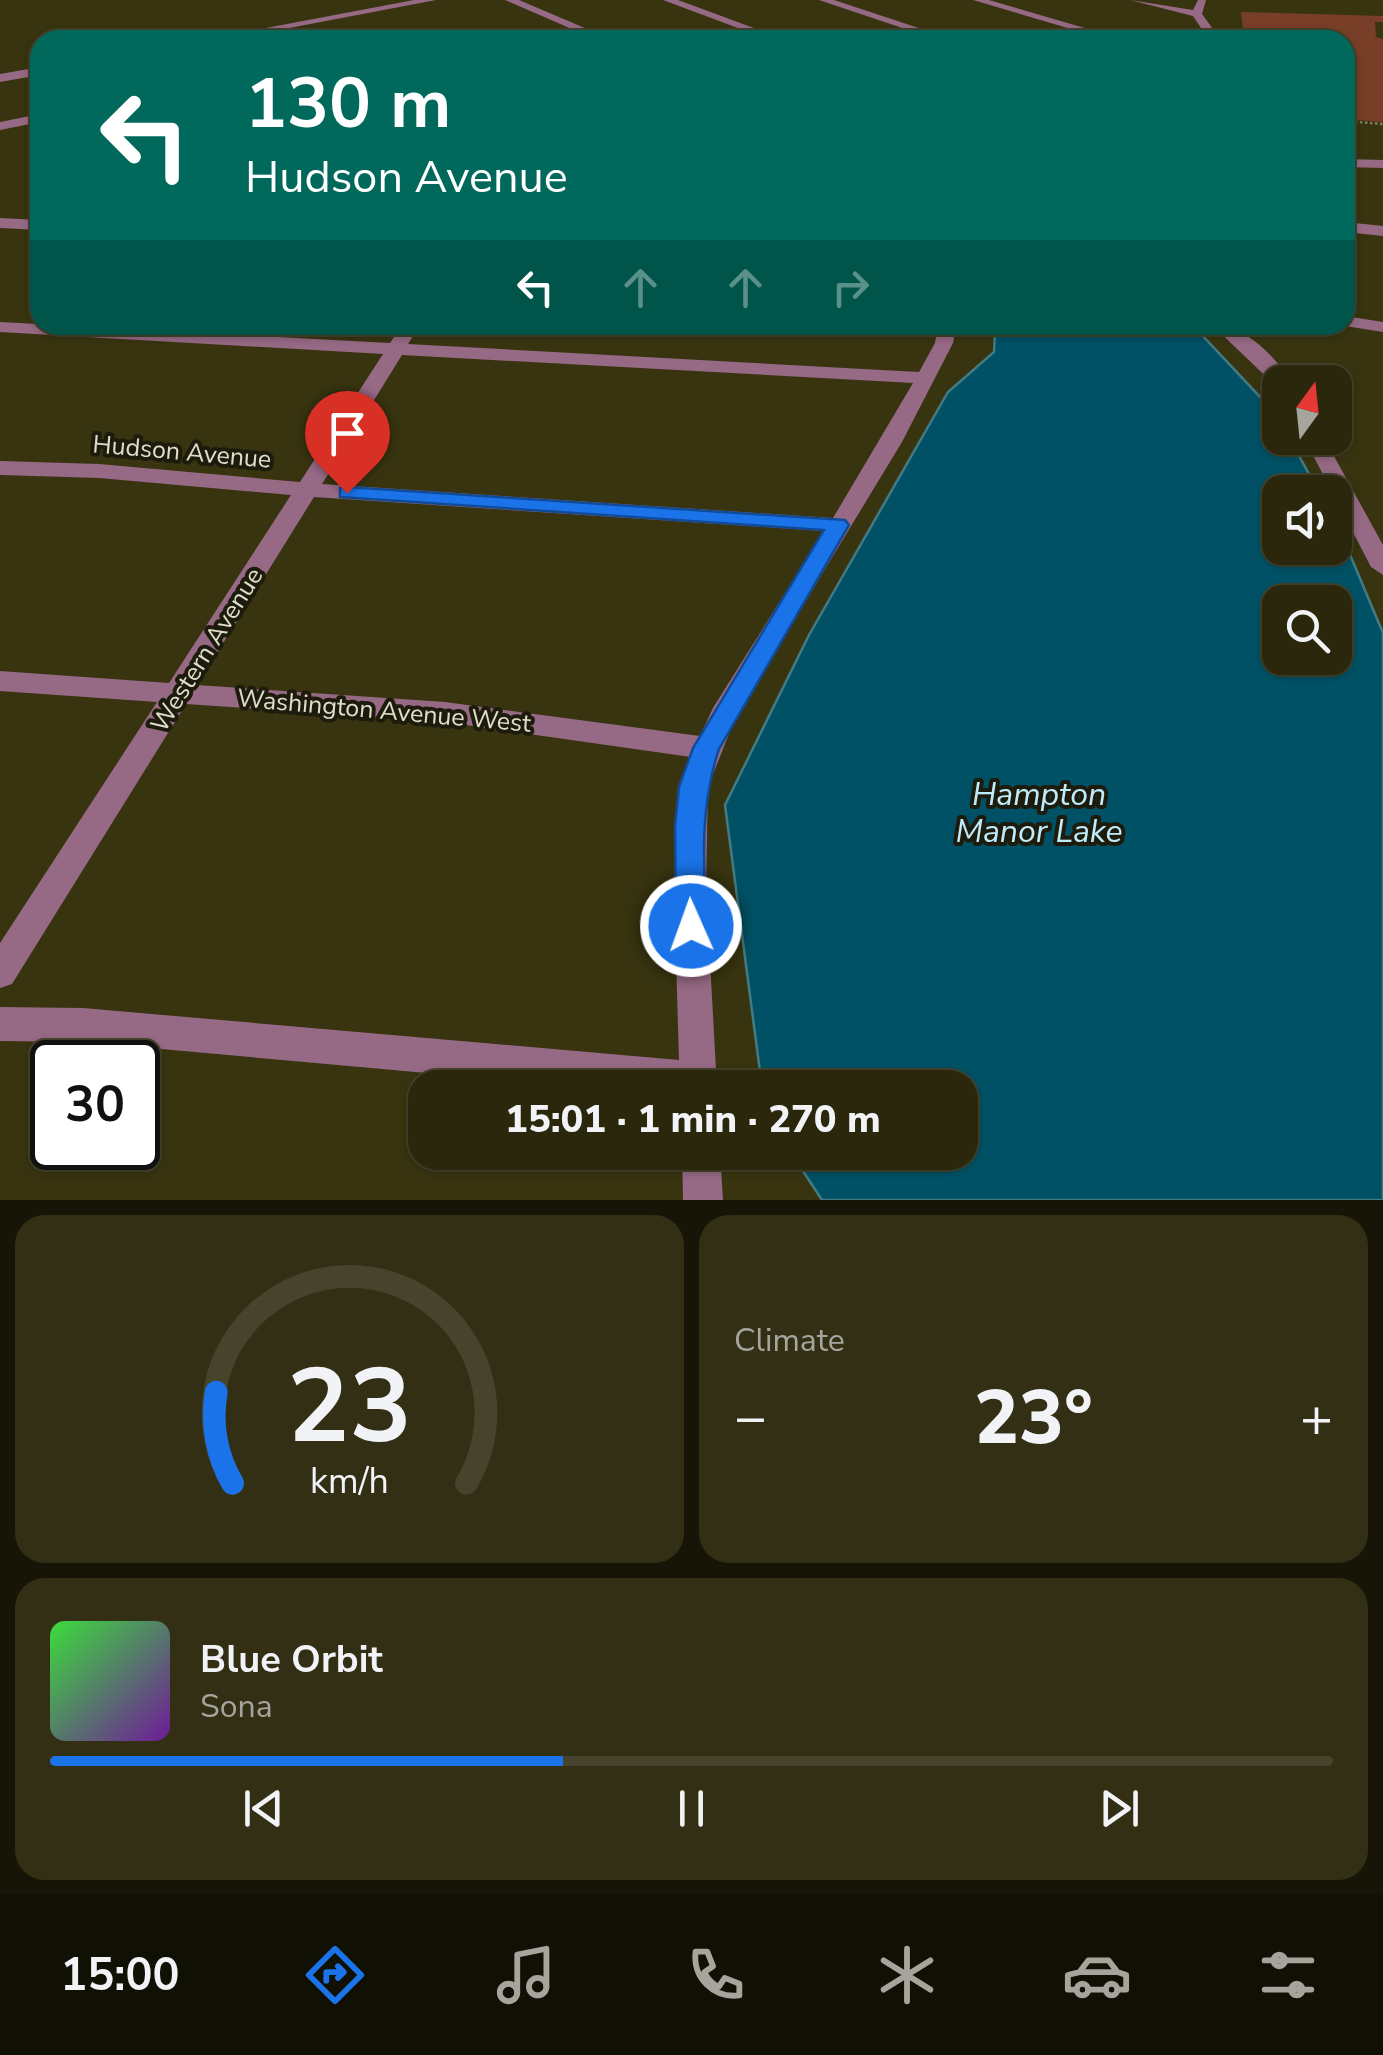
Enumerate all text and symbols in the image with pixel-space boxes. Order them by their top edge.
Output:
text: 130 m [245,56,451,152]
icon: left [80,70,210,200]
text: Hudson Avenue [245,147,568,208]
icon: left [508,260,563,315]
icon: ahead [613,260,668,315]
icon: ahead [718,260,773,315]
icon: right [823,260,878,315]
north arrow [1262,365,1352,455]
map controls [1262,365,1352,675]
pin [305,391,390,494]
icon: arrive [320,406,375,461]
street label: Hudson Avenue [91,427,273,477]
button: sound [1262,475,1352,565]
street label: Western Avenue [143,561,271,739]
button: search [1262,585,1352,675]
street label: Washington Avenue West [236,681,533,741]
water label: Hampton Manor Lake [956,773,1122,853]
position arrow [639,874,743,978]
speed limit sign: 30 [30,1040,160,1170]
text: 15:01 · 1 min · 270 m [505,1094,881,1145]
text: Climate [734,1319,845,1362]
text: 23 [287,1336,412,1478]
text: 23° [974,1367,1093,1469]
text: − [734,1380,767,1455]
text: + [1300,1380,1333,1455]
text: km/h [310,1457,389,1506]
text: Blue Orbit [200,1634,383,1685]
text: Sona [200,1685,273,1728]
icon: previous [236,1781,291,1836]
icon: pause [664,1781,719,1836]
icon: next [1092,1781,1147,1836]
icon: directions [300,1940,370,2010]
icon: music [491,1940,561,2010]
icon: phone [681,1940,751,2010]
icon: climate [872,1940,942,2010]
icon: car [1062,1940,1132,2010]
icon: filters [1253,1940,1323,2010]
text: 15:00 [60,1945,179,2006]

